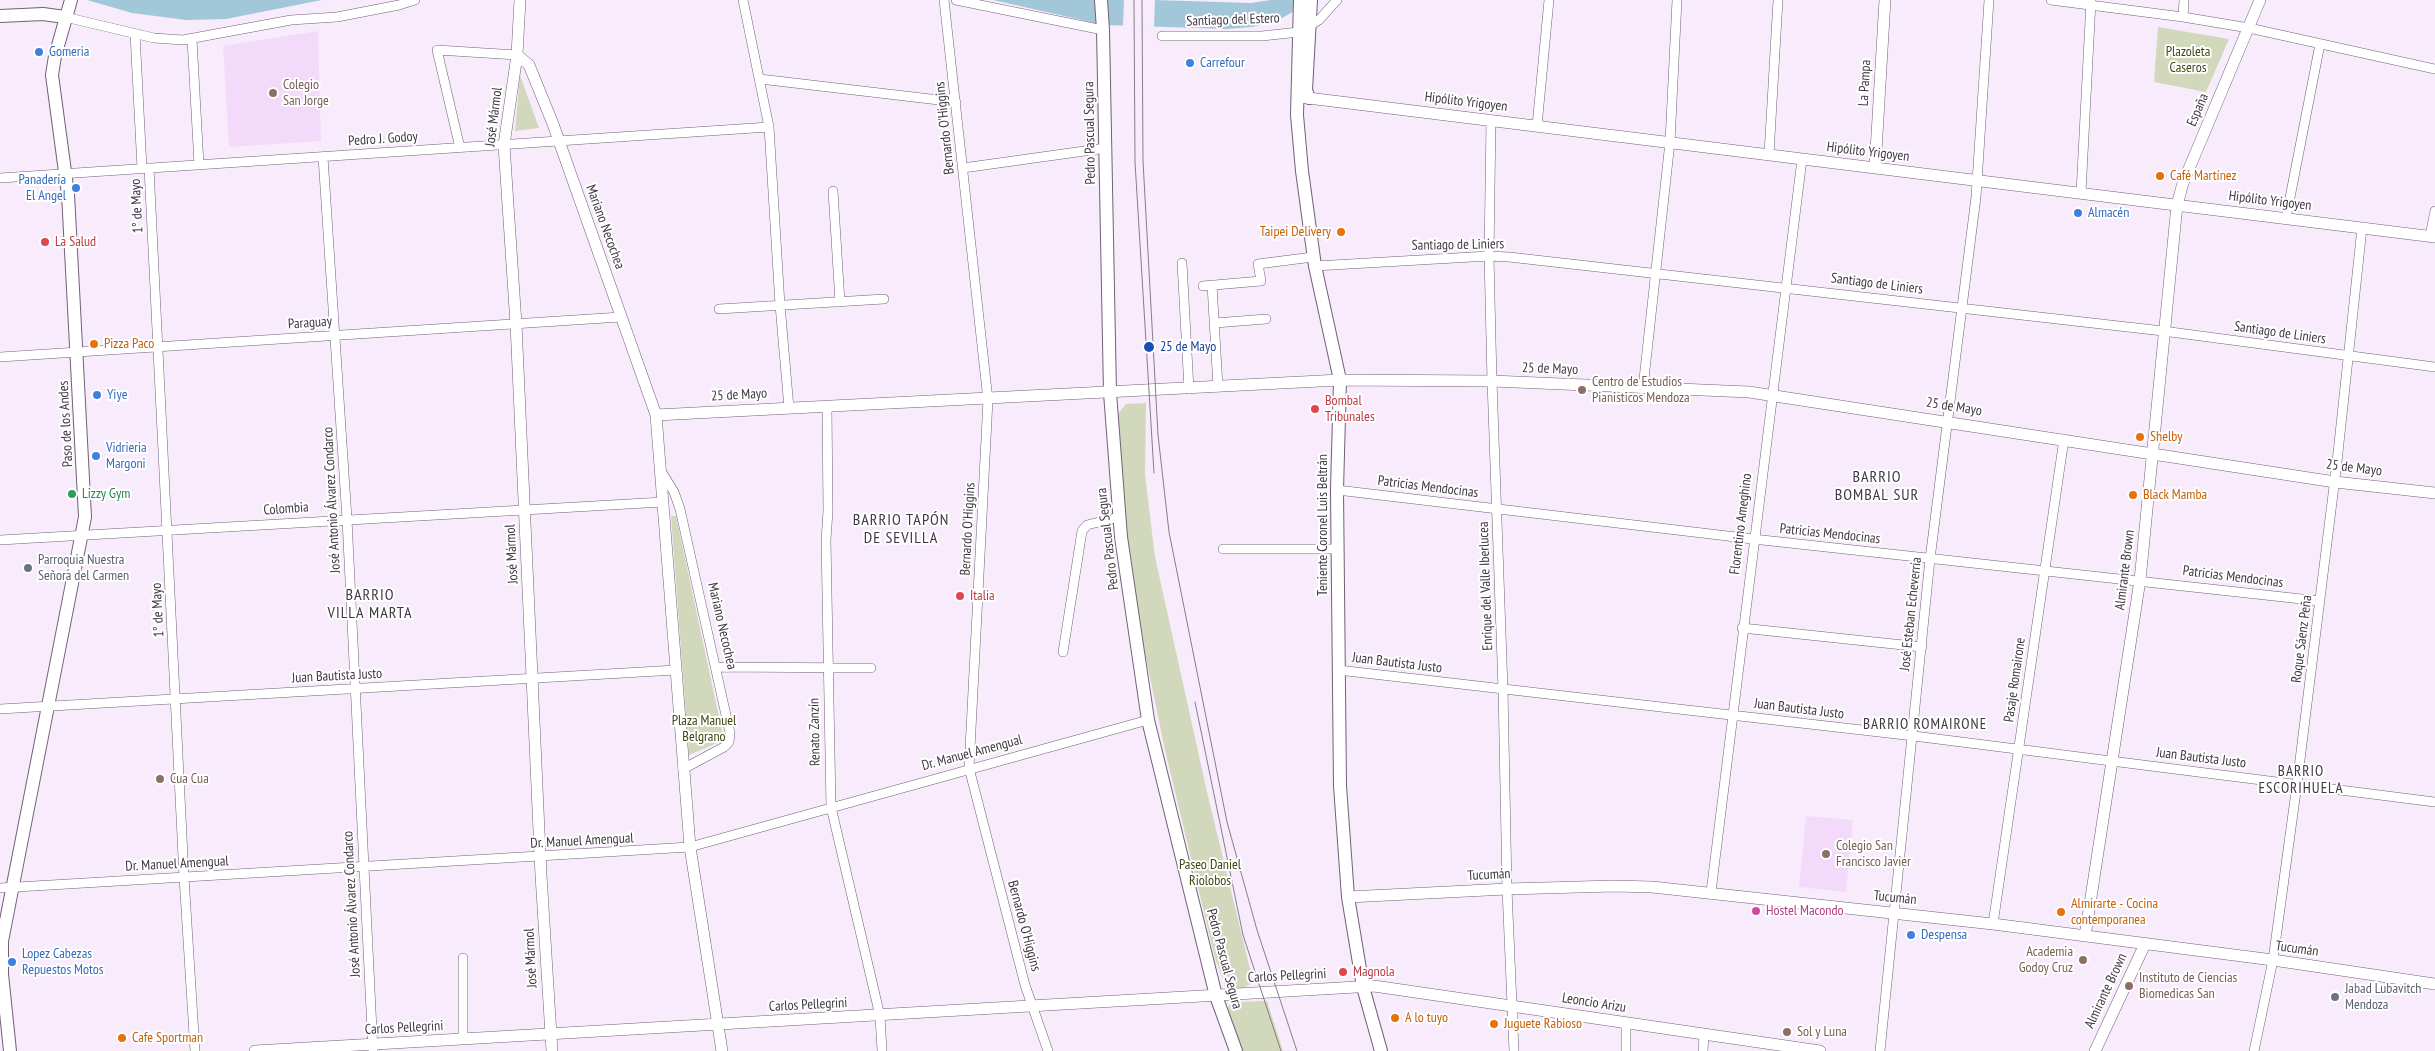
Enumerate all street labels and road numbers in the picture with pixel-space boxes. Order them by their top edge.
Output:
street label: Santiago del Estero [1186,10,1280,30]
street label: La Pampa [1855,59,1875,107]
street label: Bernardo O'Higgins [932,81,958,175]
street label: Pedro Pascual Segura [1081,81,1099,185]
street label: José Mármol [482,86,506,148]
street label: Hipólito Yrigoyen [1424,89,1508,115]
street label: España [2184,91,2212,129]
street label: Pedro J. Godoy [348,128,418,150]
street label: Hipólito Yrigoyen [1826,139,1910,165]
street label: 1° de Mayo [127,178,147,234]
street label: Mariano Necochea [582,182,628,272]
street label: Hipólito Yrigoyen [2228,188,2312,214]
street label: Santiago de Liniers [1412,236,1504,254]
street label: Santiago de Liniers [1830,270,1924,298]
street label: Paraguay [287,313,333,333]
street label: Santiago de Liniers [2233,318,2327,348]
street label: 25 de Mayo [1522,360,1578,378]
street label: Paso de los Andes [55,380,77,468]
street label: 25 de Mayo [710,385,768,405]
street label: 25 de Mayo [1925,394,1983,420]
street label: José Antonio Álvarez Condarco [320,426,344,574]
street label: Teniente Coronel Luis Beltrán [1315,454,1331,596]
street label: 25 de Mayo [2325,456,2383,480]
street label: Florentino Ameghino [1726,472,1756,576]
street label: Patricias Mendocinas [1377,473,1479,501]
street label: Bernardo O'Higgins [957,482,979,576]
street label: Pedro Pascual Segura [1093,487,1123,591]
street label: Colombia [263,499,309,519]
street label: Patricias Mendocinas [1779,520,1881,548]
street label: Enrique del Valle Iberlucea [1475,521,1497,651]
street label: José Mármol [502,524,522,584]
street label: Almirante Brown [2112,529,2138,611]
street label: José Esteban Echeverría [1897,556,1925,672]
street label: Patricias Mendocinas [2182,563,2284,591]
street label: Mariano Necochea [704,581,740,671]
street label: 1° de Mayo [148,582,168,638]
street label: Roque Sáenz Peña [2288,594,2316,684]
street label: Pasaje Romairone [2001,637,2029,723]
street label: Juan Bautista Justo [1351,649,1443,677]
street label: Juan Bautista Justo [291,665,383,687]
street label: Juan Bautista Justo [1753,695,1845,723]
street label: Renato Zanzín [806,698,824,766]
street label: Dr. Manuel Amengual [920,732,1024,774]
street label: Juan Bautista Justo [2155,744,2247,772]
street label: José Antonio Álvarez Condarco [340,830,364,978]
street label: Dr. Manuel Amengual [530,830,634,852]
street label: Dr. Manuel Amengual [125,853,229,875]
street label: Tucumán [1467,865,1511,885]
street label: Bernardo O'Higgins [1004,879,1044,973]
street label: Tucumán [1873,887,1917,909]
street label: Pedro Pascual Segura [1203,907,1245,1011]
street label: José Mármol [521,928,541,988]
street label: Tucumán [2275,938,2319,960]
street label: Almirante Brown [2081,951,2131,1031]
street label: Carlos Pellegrini [1247,966,1327,986]
street label: Leoncio Arizu [1561,990,1627,1016]
street label: Carlos Pellegrini [768,995,848,1015]
street label: Carlos Pellegrini [364,1018,444,1038]

